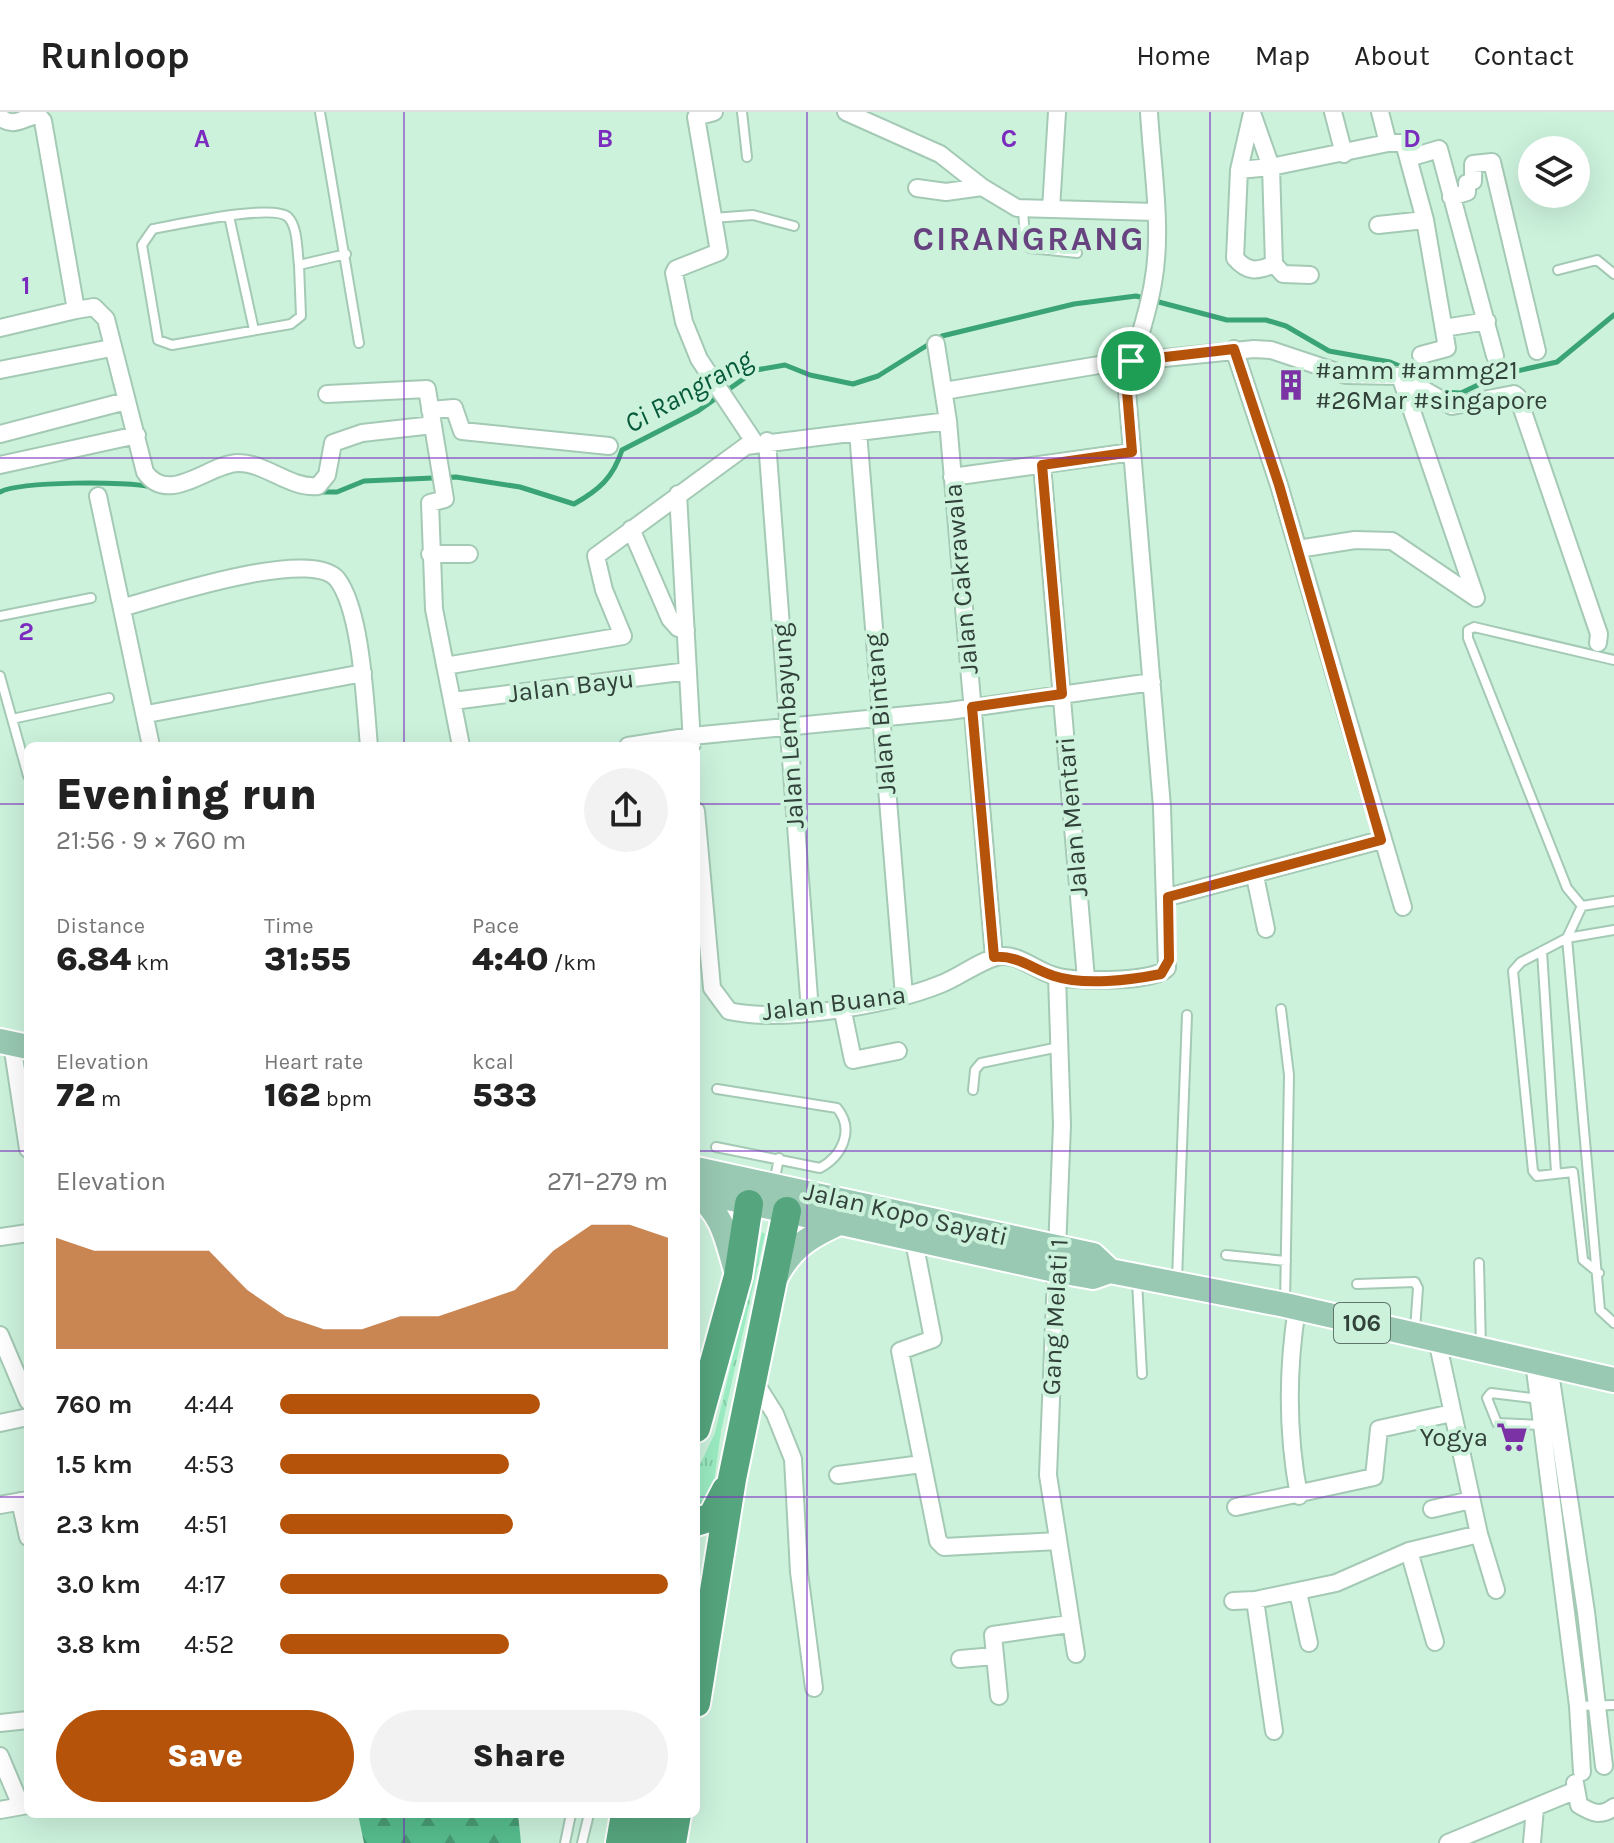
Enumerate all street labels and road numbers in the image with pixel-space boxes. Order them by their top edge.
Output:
street label: Jalan Cakrawala [937,482,985,676]
street label: Jalan Lembayung [765,622,811,830]
street label: Jalan Bintang [857,631,903,796]
street label: Jalan Bayu [506,663,636,709]
street label: Jalan Mentari [1050,736,1094,898]
street label: Jalan Buana [760,979,908,1027]
street label: Jalan Kopo Sayati [801,1176,1011,1252]
street label: Gang Melati 1 [1035,1238,1075,1396]
road number: 106 [1334,1303,1390,1343]

